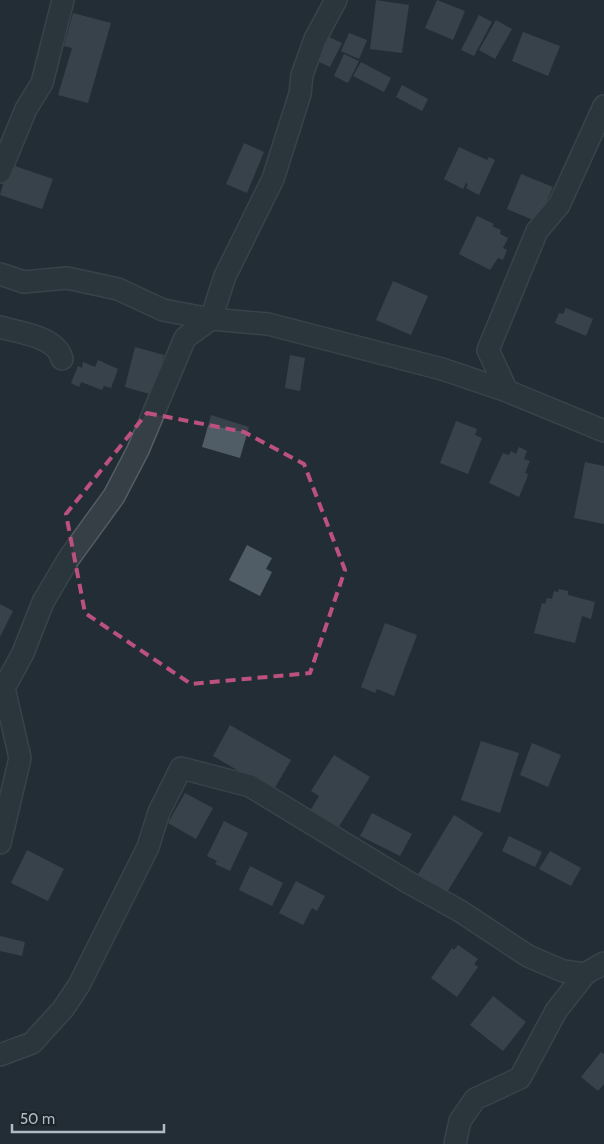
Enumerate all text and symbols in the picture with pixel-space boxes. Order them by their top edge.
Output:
scale bar [12,1102,165,1134]
text: 50 m [20,1110,55,1128]

